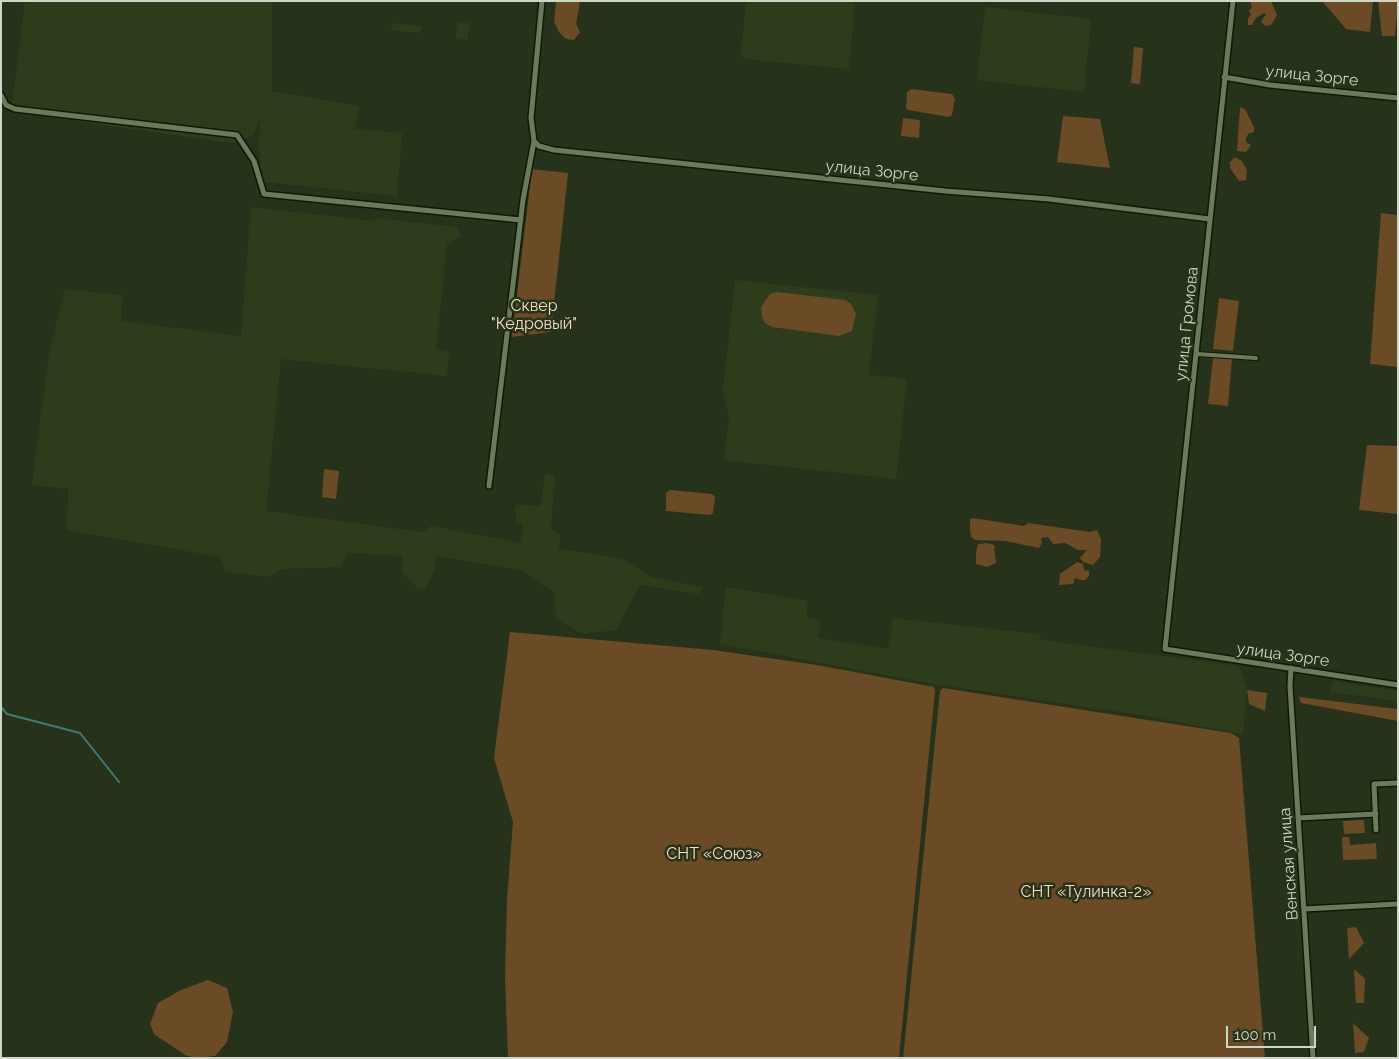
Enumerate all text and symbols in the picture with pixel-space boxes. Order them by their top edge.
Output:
street label: улица Зорге [1265,62,1359,90]
street label: улица Зорге [825,157,919,185]
street label: улица Громова [1171,266,1203,382]
park label: Сквер "Кедровый" [491,296,577,334]
street label: улица Зорге [1235,639,1331,671]
street label: Венская улица [1275,807,1303,921]
park label: СНТ «Союз» [666,844,762,864]
park label: СНТ «Тулинка-2» [1021,882,1151,902]
scale bar [1229,1016,1319,1048]
text: 100 m [1234,1026,1276,1044]

